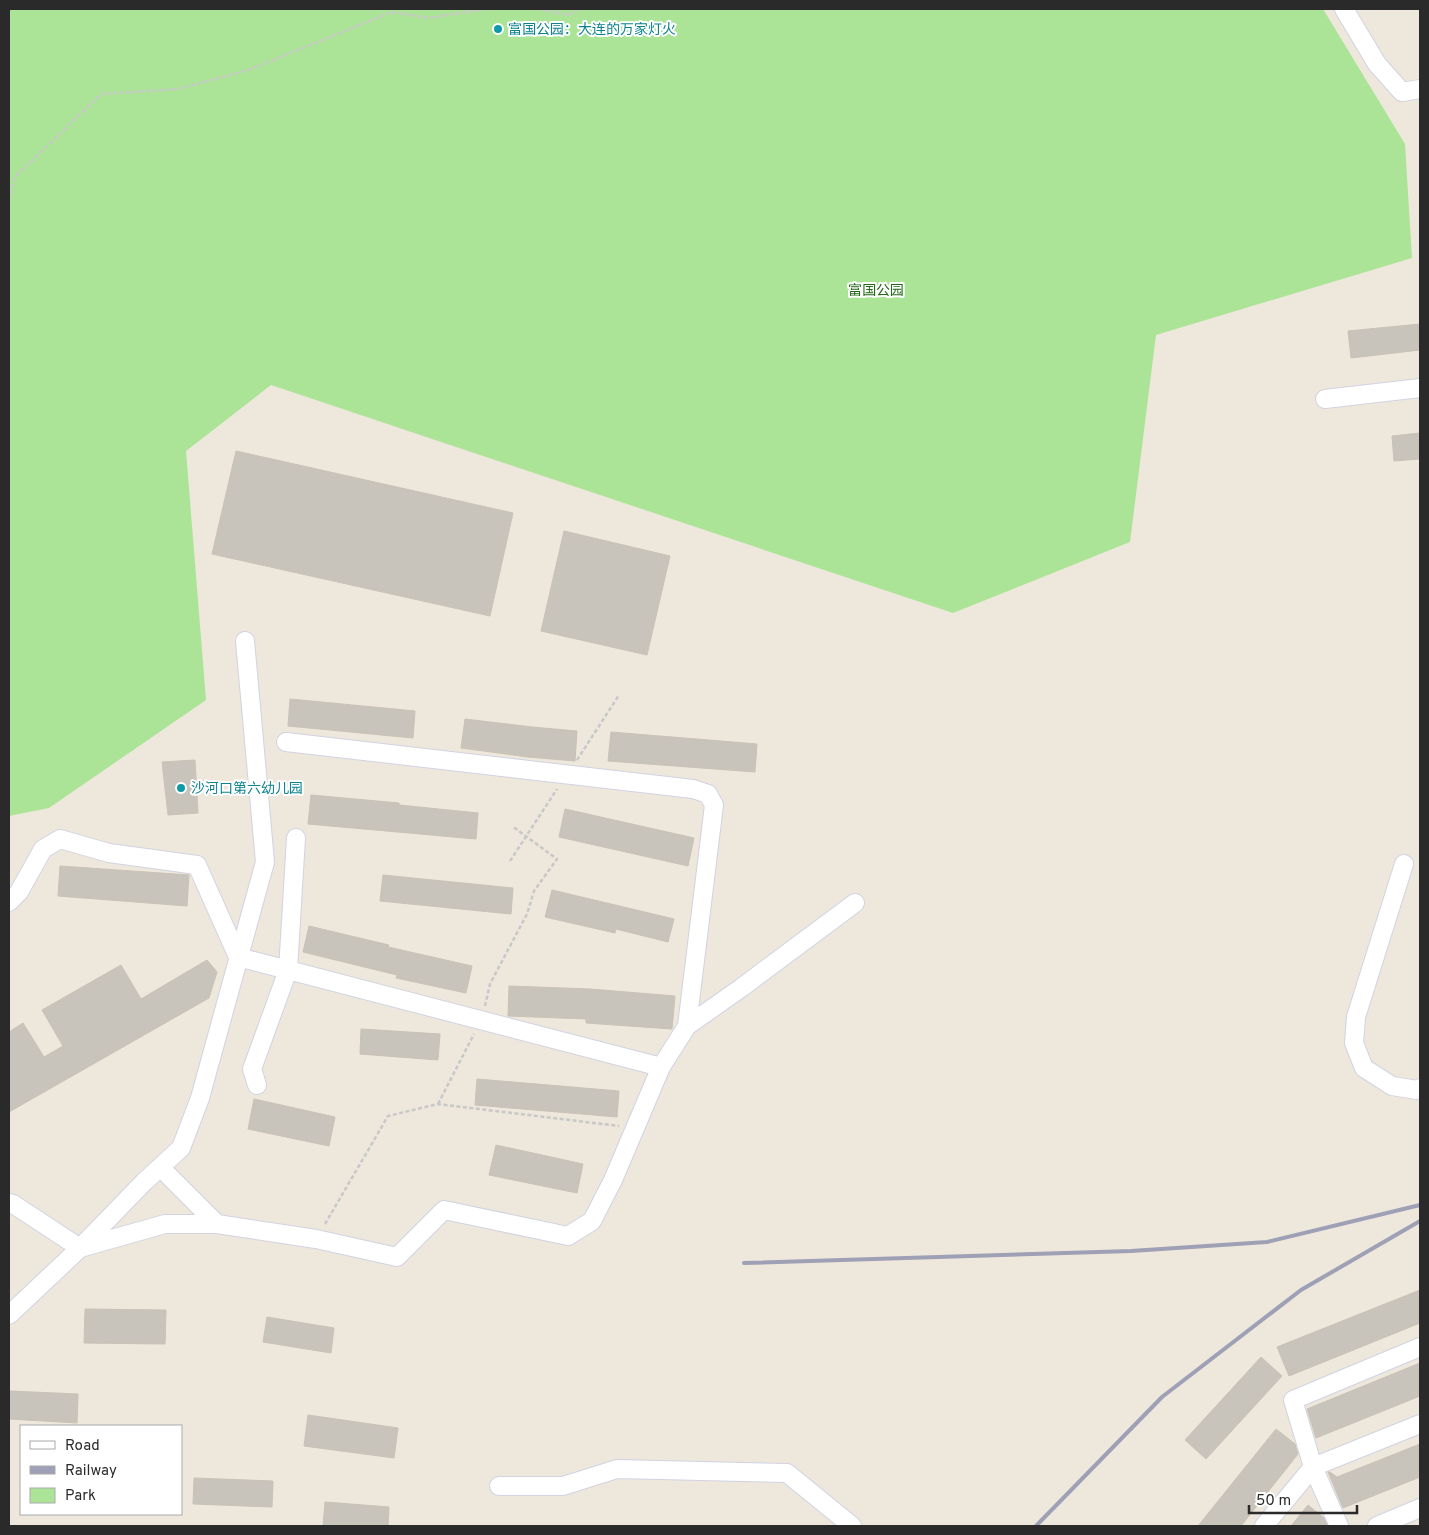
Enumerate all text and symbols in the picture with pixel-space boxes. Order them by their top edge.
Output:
place label: 富国公园：大连的万家灯火 [508,21,676,39]
marker: 富国公园：大连的万家灯火 [492,23,504,35]
park label: 富国公园 [848,283,904,300]
place label: 沙河口第六幼儿园 [191,780,303,798]
marker: 沙河口第六幼儿园 [175,782,187,794]
legend [20,1425,182,1515]
text: Road [65,1437,100,1456]
text: Railway [65,1462,117,1481]
scale bar [1249,1482,1356,1514]
text: Park [65,1487,96,1506]
text: 50 m [1256,1492,1291,1511]

